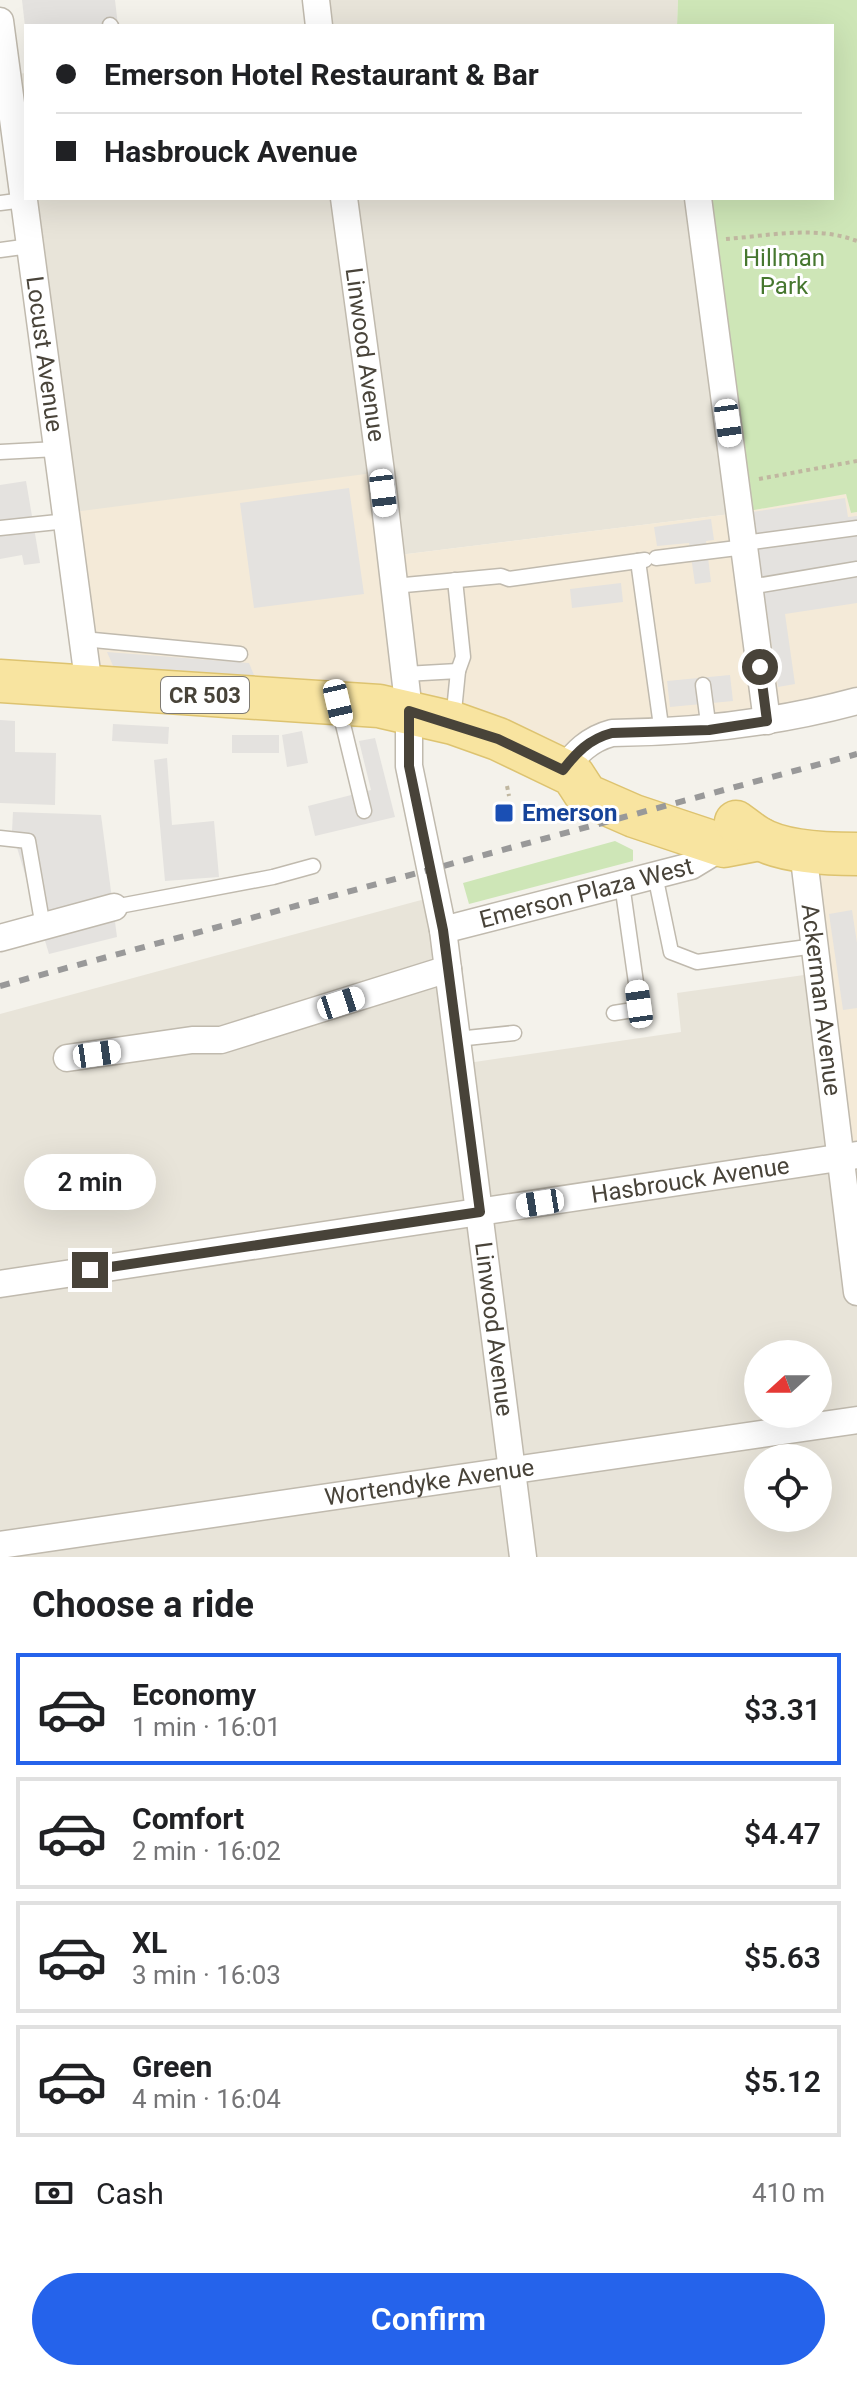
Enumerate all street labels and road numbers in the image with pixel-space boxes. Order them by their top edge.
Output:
street label: Linwood Avenue [340,266,391,443]
street label: Locust Avenue [20,274,69,434]
road number: CR 503 [161,677,249,713]
street label: Emerson Plaza West [476,852,696,934]
street label: Ackerman Avenue [796,902,847,1097]
street label: Hasbrouck Avenue [589,1151,791,1209]
street label: Linwood Avenue [469,1240,519,1418]
street label: Wortendyke Avenue [323,1453,536,1511]

